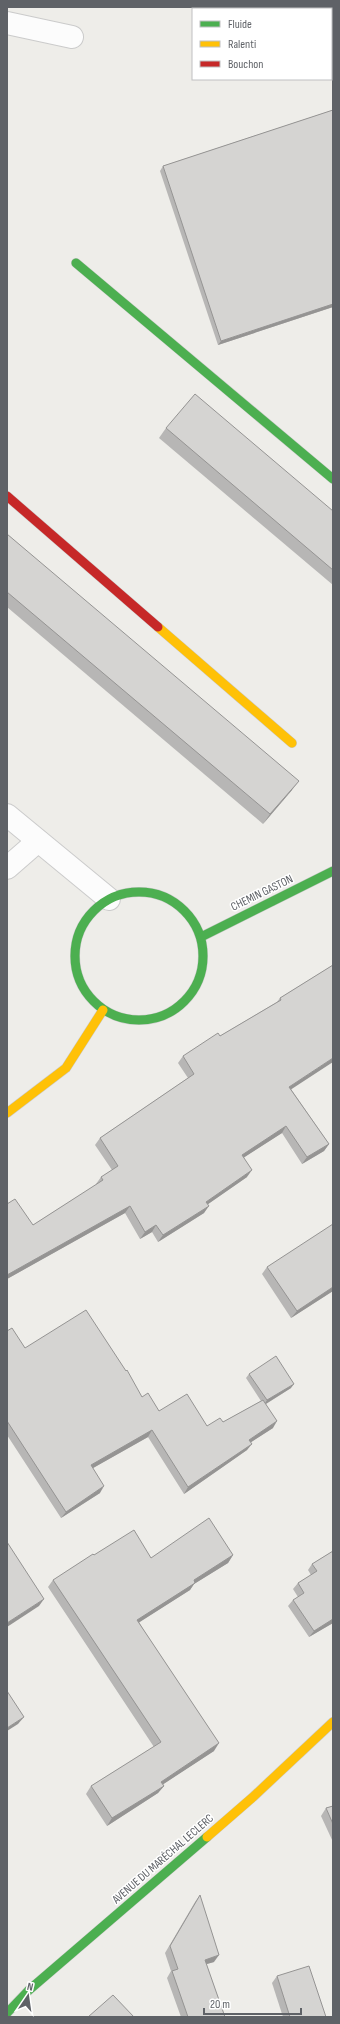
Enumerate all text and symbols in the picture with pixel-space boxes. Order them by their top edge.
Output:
legend [192,8,332,80]
text: Fluide [228,17,252,32]
text: Ralenti [228,37,256,52]
text: Bouchon [228,57,263,72]
street label: CHEMIN GASTON [228,871,296,915]
street label: AVENUE DU MARÉCHAL LECLERC [108,1811,217,1908]
north arrow [8,1976,48,2016]
text: N [26,1980,35,1994]
scale bar [204,1990,301,2016]
text: 20 m [210,1997,230,2012]

